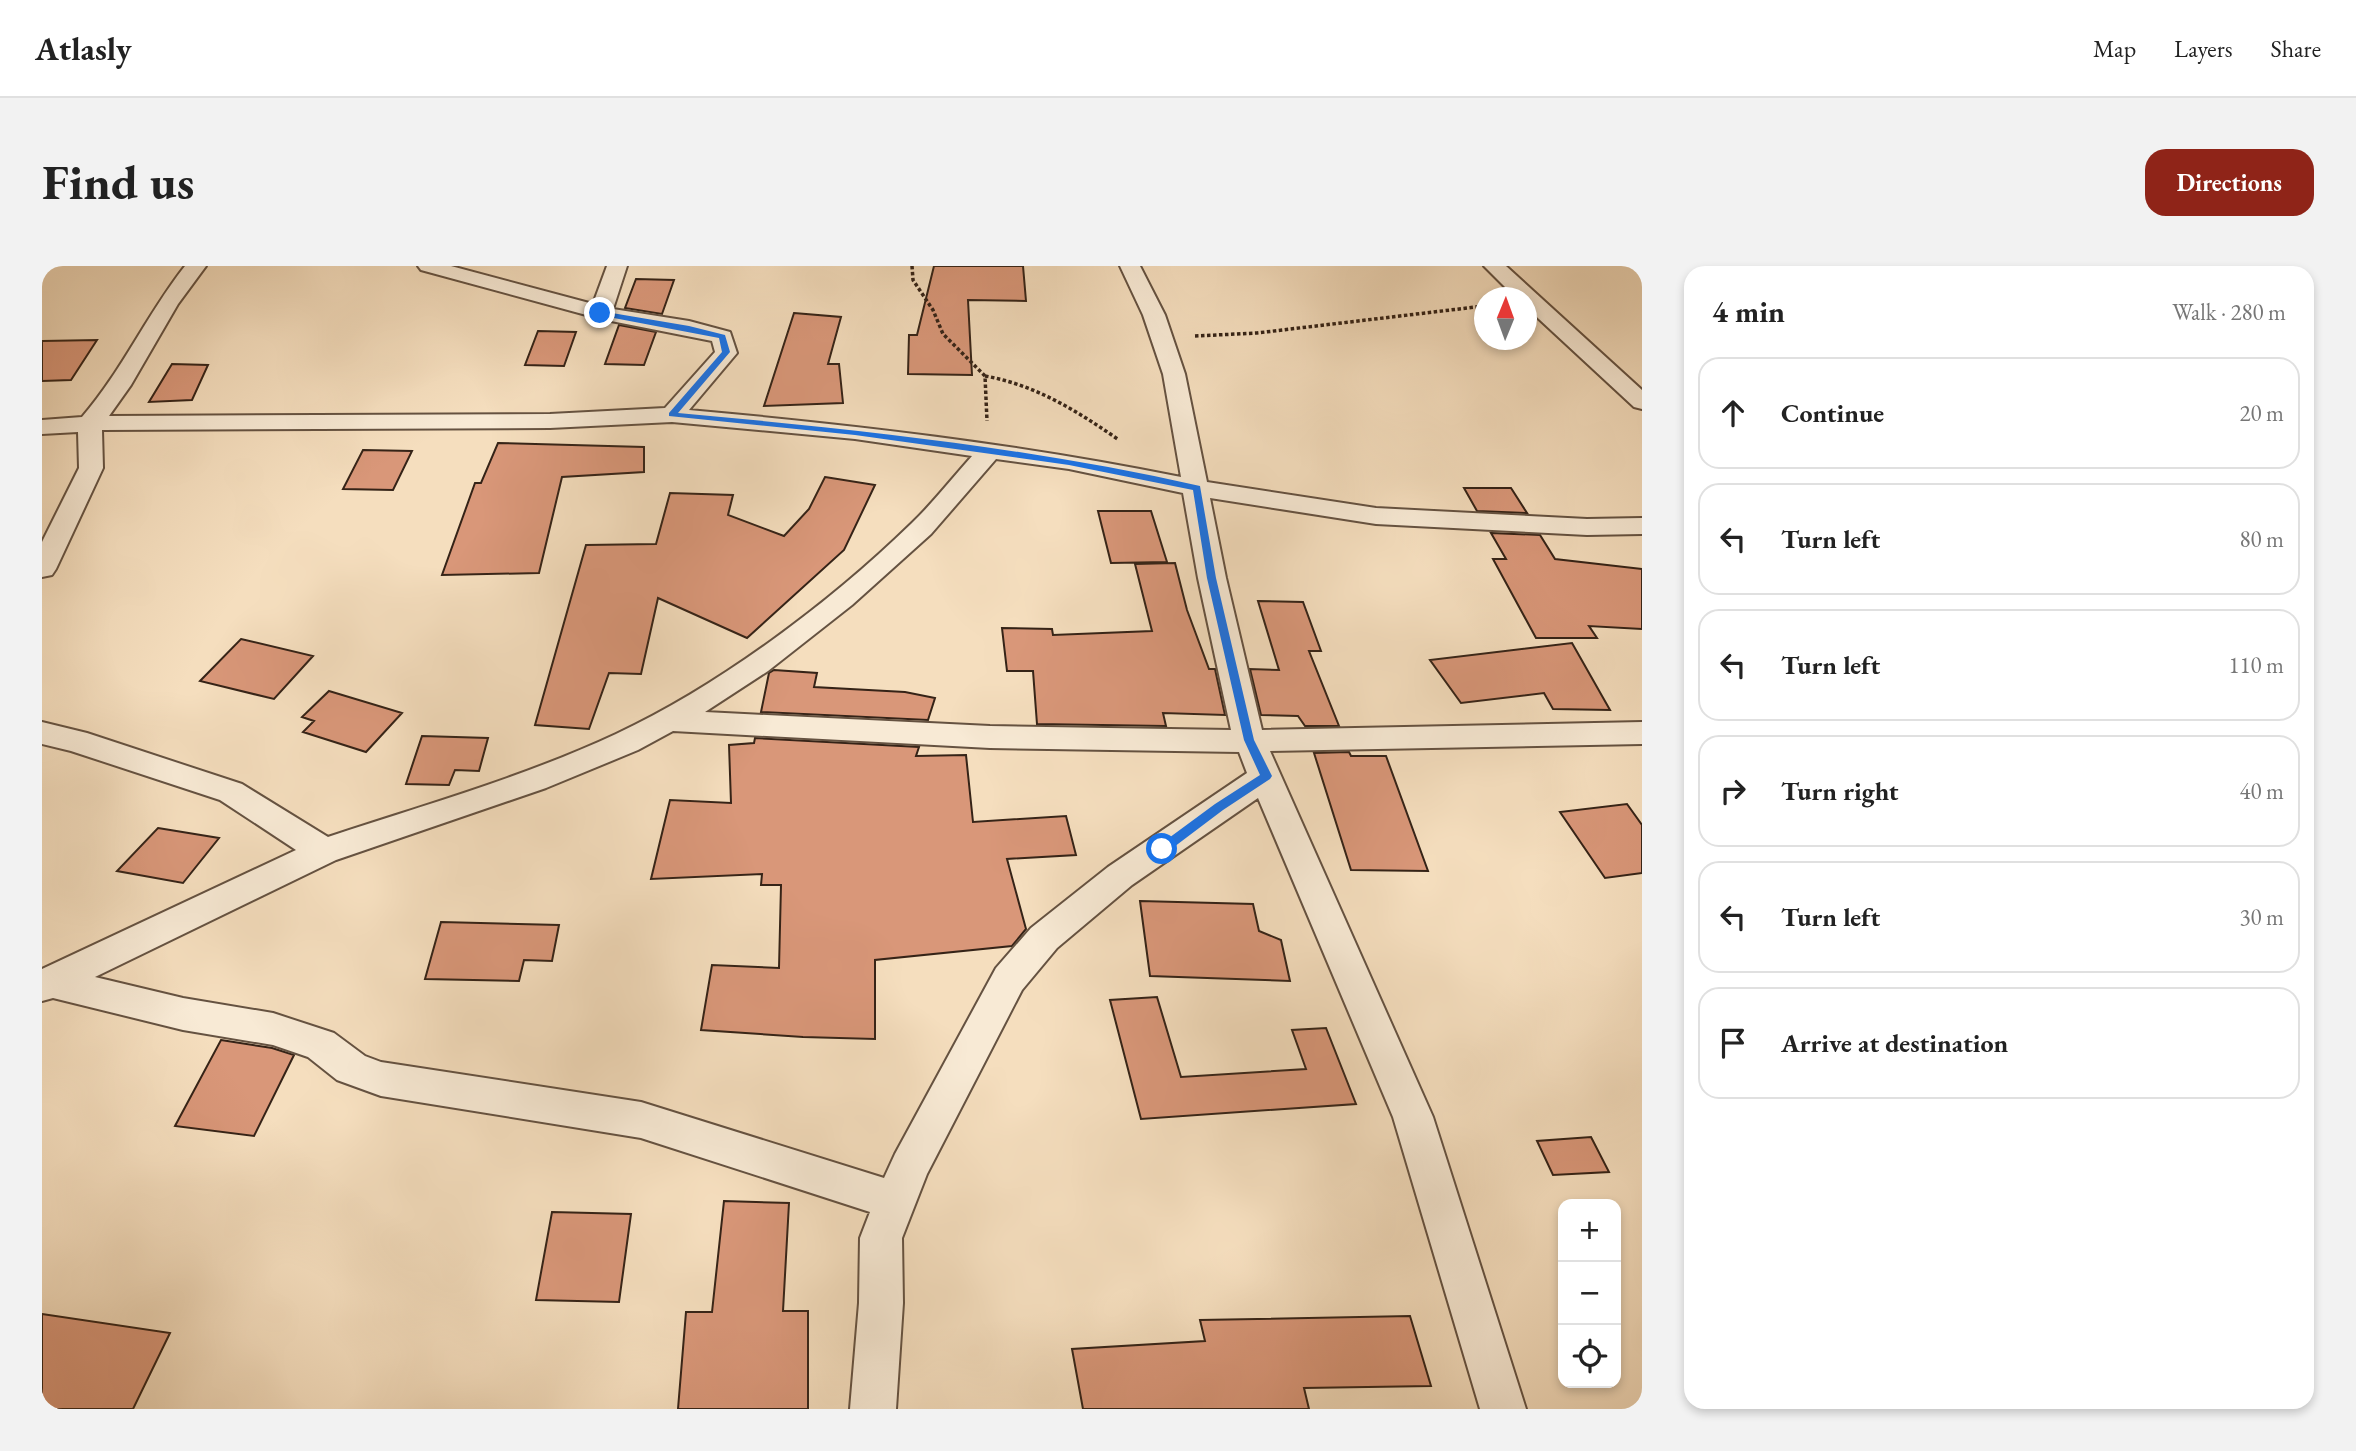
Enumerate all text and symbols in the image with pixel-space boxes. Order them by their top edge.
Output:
text: Atlasly [35,27,132,70]
text: Map [2093,33,2136,64]
text: Layers [2174,33,2233,64]
text: Share [2271,33,2321,64]
button: Directions [2145,149,2314,216]
text: Find us [42,150,194,214]
north arrow [1474,287,1537,350]
text: 4 min [1712,292,1785,331]
route end [584,297,615,328]
text: Walk · 280 m [2172,297,2286,327]
icon: ahead [1714,394,1752,432]
text: Continue [1781,396,1884,430]
text: 20 m [2239,398,2284,428]
icon: left [1714,520,1752,558]
text: Turn left [1781,522,1880,556]
text: 80 m [2239,524,2284,554]
icon: left [1714,646,1752,684]
text: Turn left [1781,648,1880,682]
text: 110 m [2228,650,2284,680]
icon: right [1714,772,1752,810]
text: Turn right [1781,774,1899,808]
text: 40 m [2239,776,2284,806]
route start [1146,833,1177,864]
icon: left [1714,898,1752,936]
text: Turn left [1781,900,1880,934]
text: 30 m [2239,902,2284,932]
icon: arrive [1714,1024,1752,1062]
text: Arrive at destination [1781,1026,2008,1060]
map controls [1558,1199,1621,1388]
button: + [1558,1199,1621,1262]
button: − [1558,1262,1621,1325]
button: locate [1558,1325,1621,1388]

